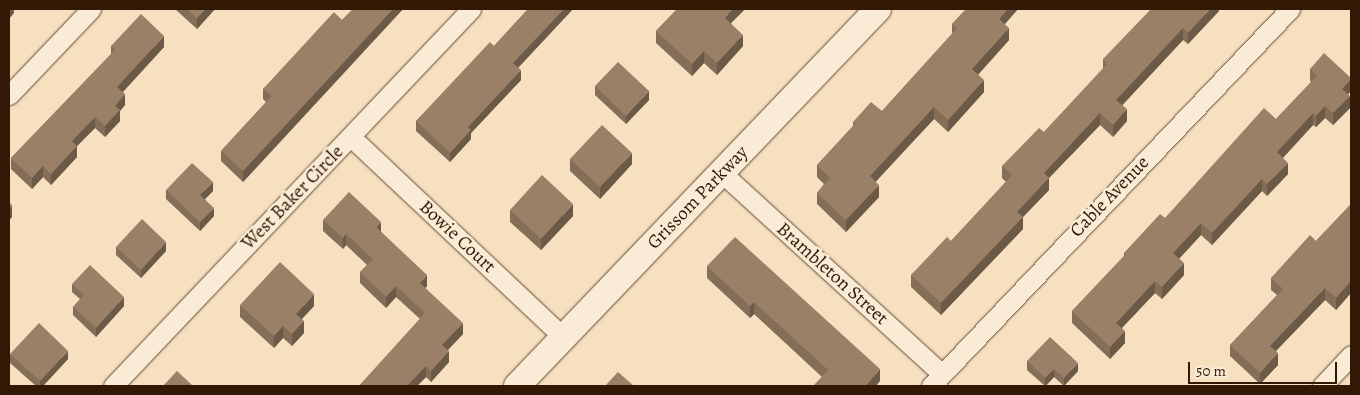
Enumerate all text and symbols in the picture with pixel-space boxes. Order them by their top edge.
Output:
street label: West Baker Circle [237,141,349,255]
street label: Grissom Parkway [643,142,753,254]
street label: Cable Avenue [1066,152,1154,242]
street label: Bowie Court [414,196,500,278]
street label: Brambleton Street [771,218,893,330]
scale bar [1190,352,1339,384]
text: 50 m [1196,361,1226,381]

